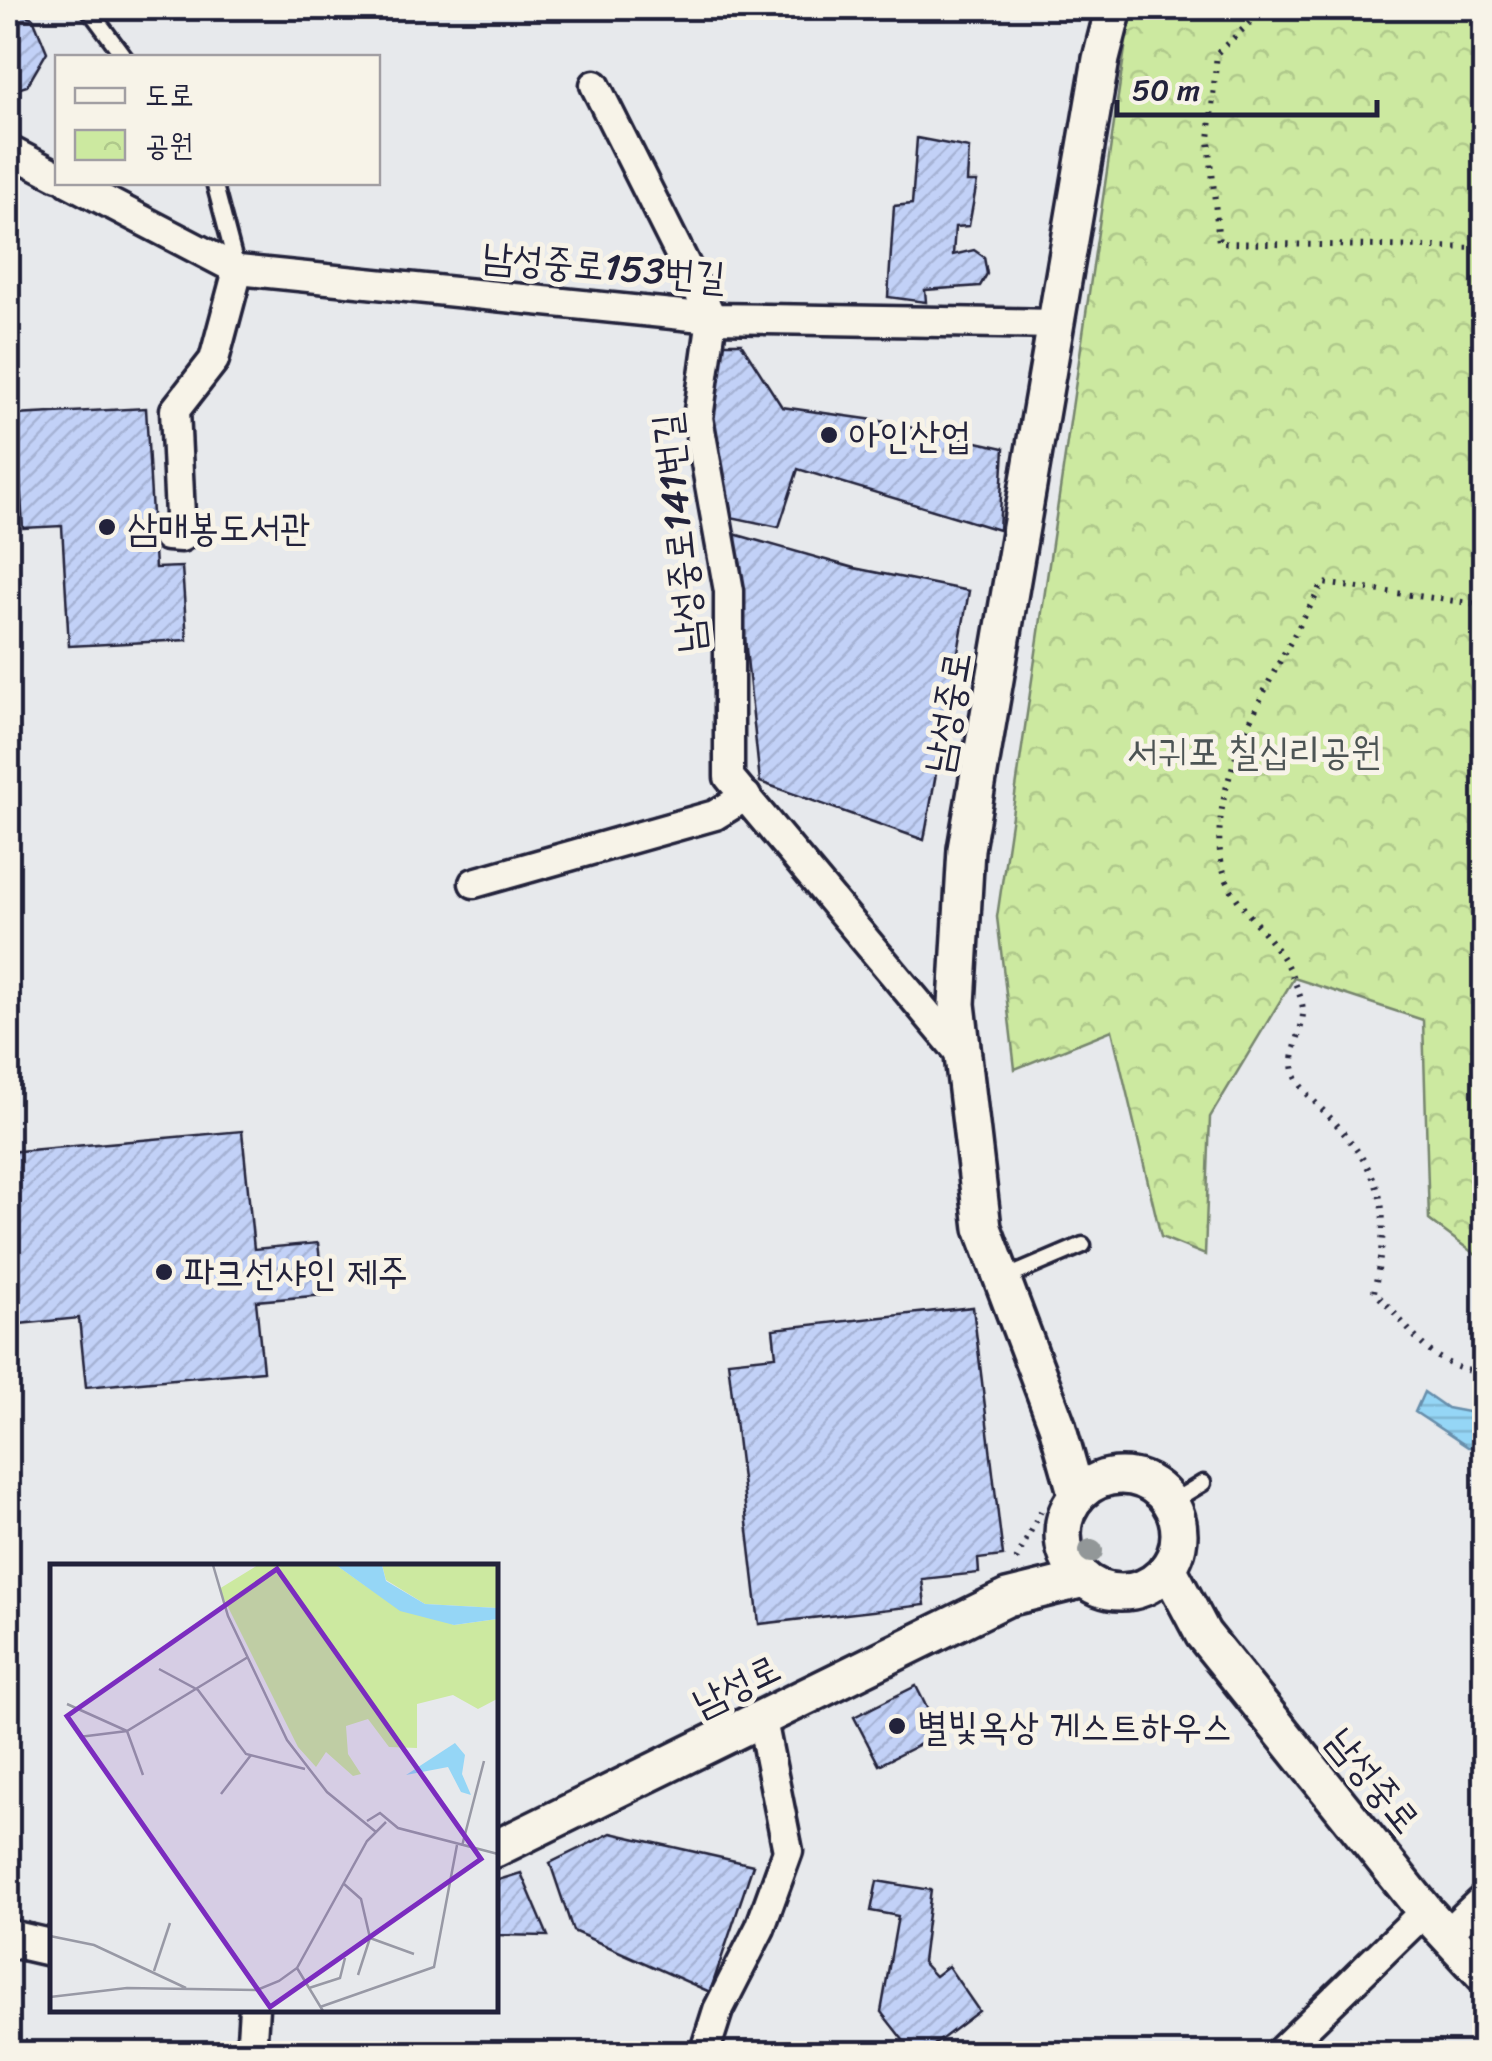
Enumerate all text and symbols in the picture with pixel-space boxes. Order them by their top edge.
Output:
legend [55,55,380,185]
scale bar [1117,55,1377,117]
text: 50 m [1132,63,1200,117]
text: 도로 [145,68,193,122]
text: 공원 [145,118,193,172]
street label: 남성중로153번길 [480,222,728,310]
place label: 아인산업 [849,402,971,469]
street label: 남성중로141번길 [633,410,724,656]
marker: 아인산업 [818,424,840,446]
place label: 삼매봉도서관 [127,494,310,561]
marker: 삼매봉도서관 [96,516,118,538]
street label: 남성중로 [904,646,991,778]
park label: 서귀포 칠십리공원 [1127,718,1381,785]
place label: 파크선샤인 제주 [184,1239,408,1306]
marker: 파크선샤인 제주 [153,1261,175,1283]
inset map [50,1564,498,2011]
street label: 남성로 [680,1635,792,1736]
place label: 별빛옥상 게스트하우스 [917,1693,1233,1760]
street label: 남성중로 [1309,1712,1438,1849]
marker: 별빛옥상 게스트하우스 [886,1715,908,1737]

